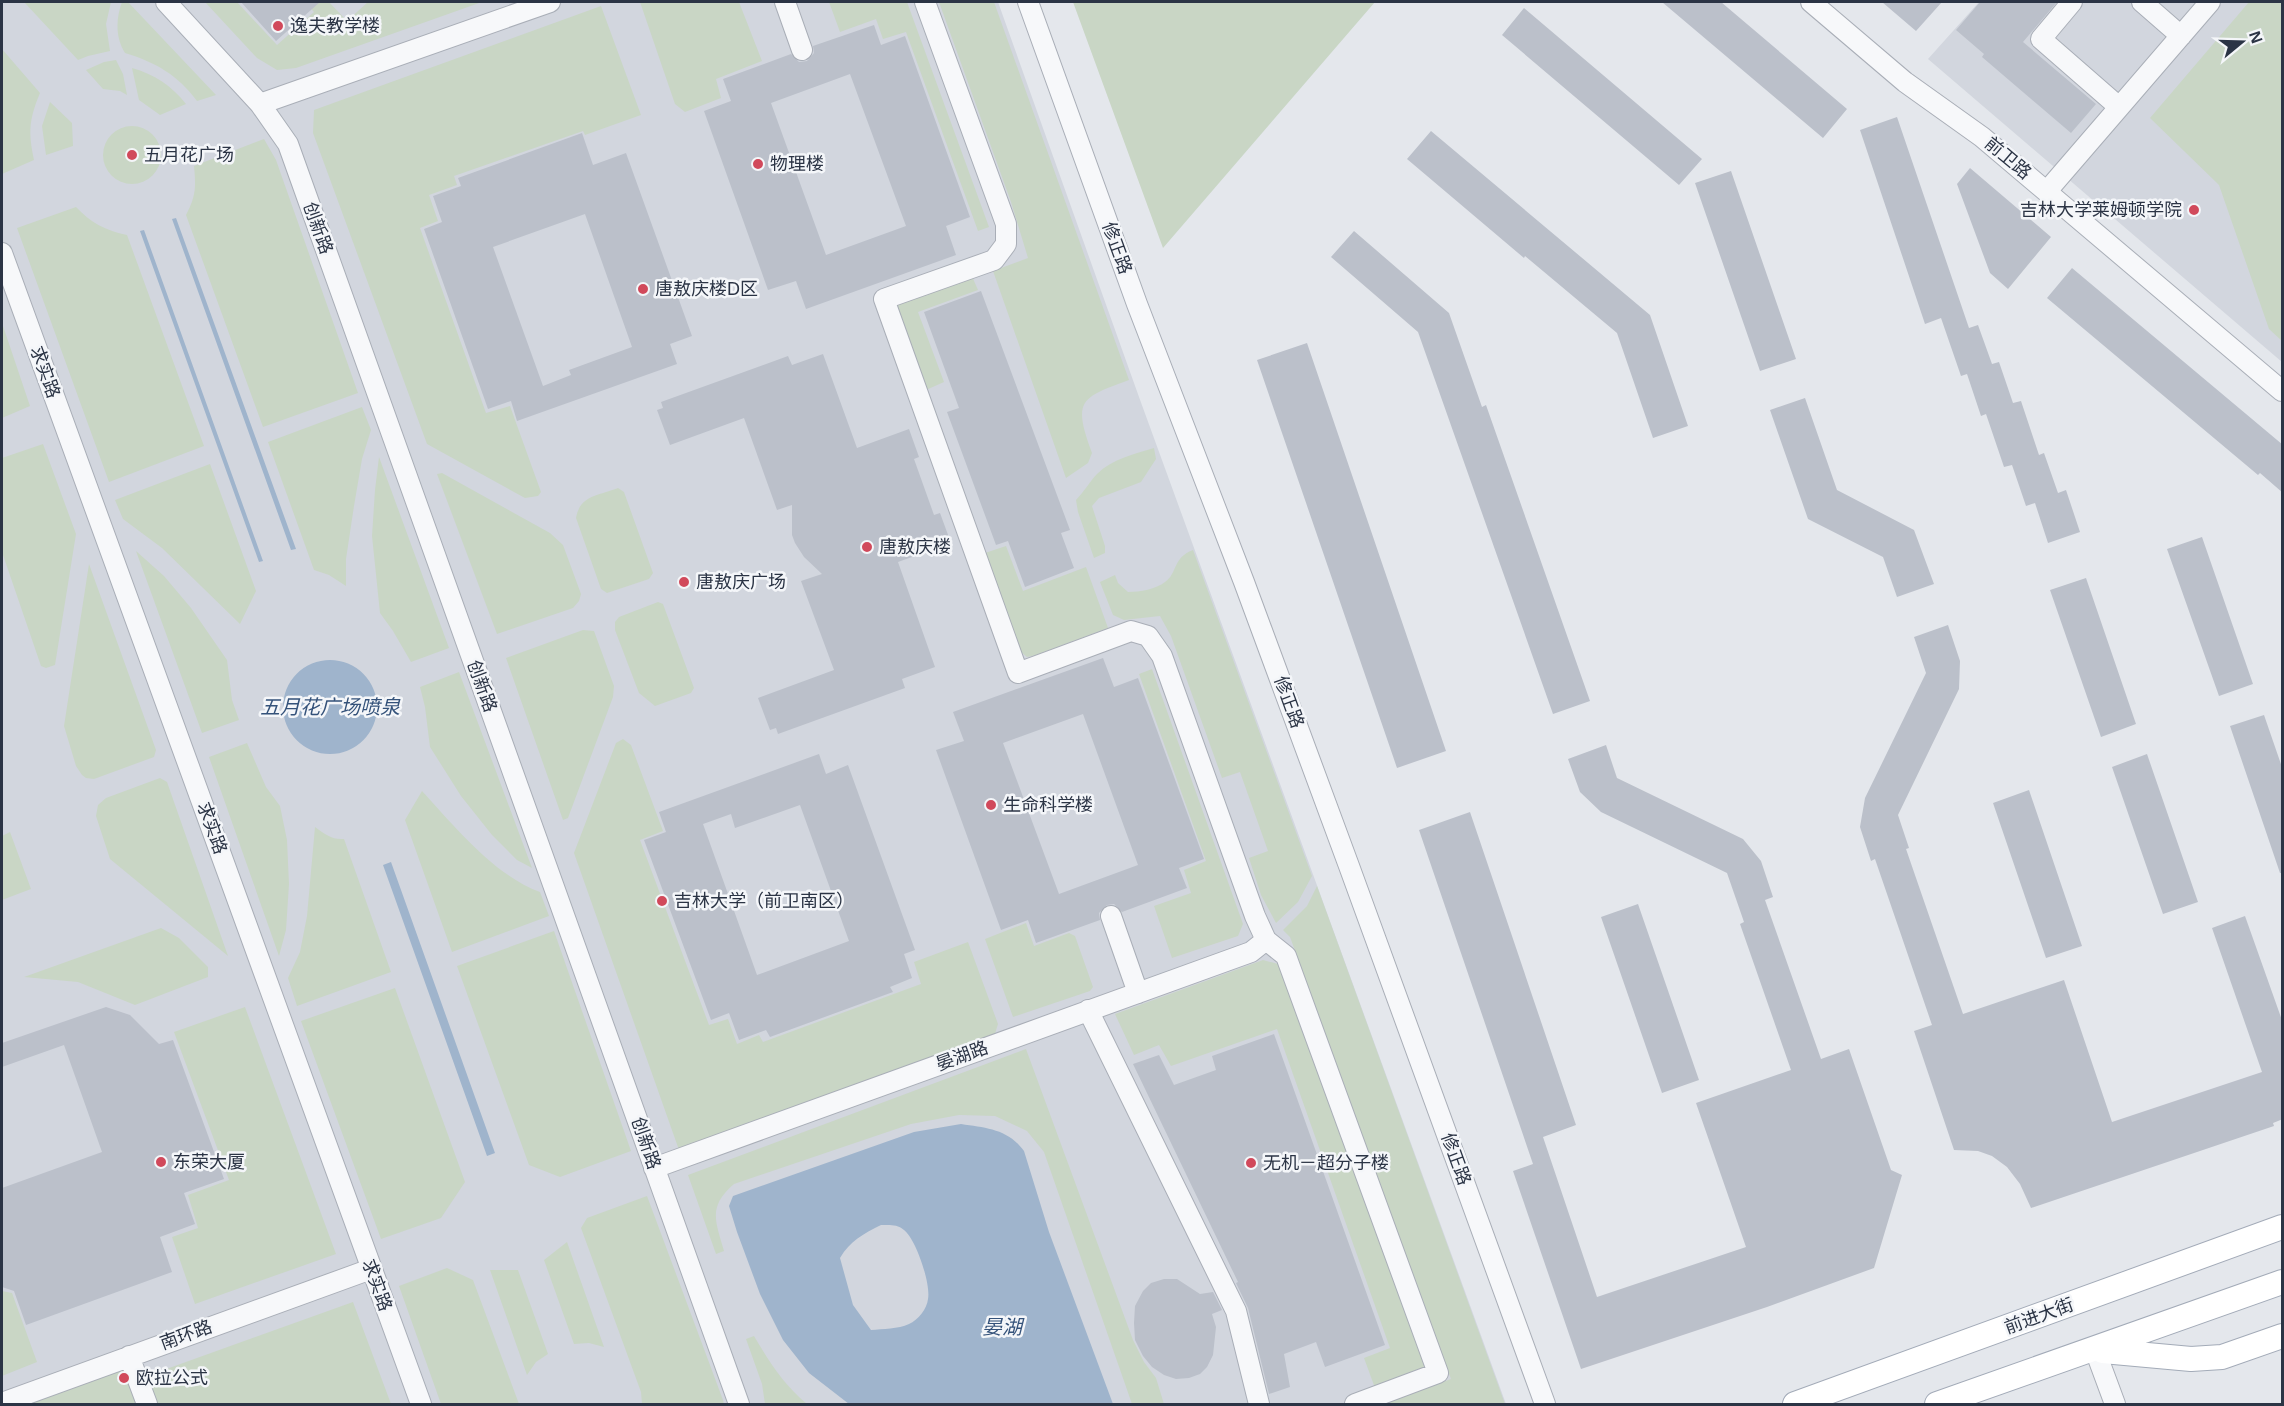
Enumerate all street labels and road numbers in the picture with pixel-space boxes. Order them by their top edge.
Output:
street label: 前卫路 [1981,133,2035,183]
street label: 创新路 [299,199,337,257]
street label: 修正路 [1098,219,1136,277]
street label: 求实路 [26,343,64,401]
street label: 创新路 [463,657,501,715]
street label: 修正路 [1270,673,1308,731]
street label: 求实路 [193,799,231,857]
street label: 晏湖路 [933,1037,991,1075]
street label: 创新路 [628,1114,664,1172]
street label: 修正路 [1437,1130,1475,1188]
street label: 求实路 [358,1256,396,1314]
street label: 前进大街 [2002,1294,2076,1338]
street label: 南环路 [157,1316,215,1354]

